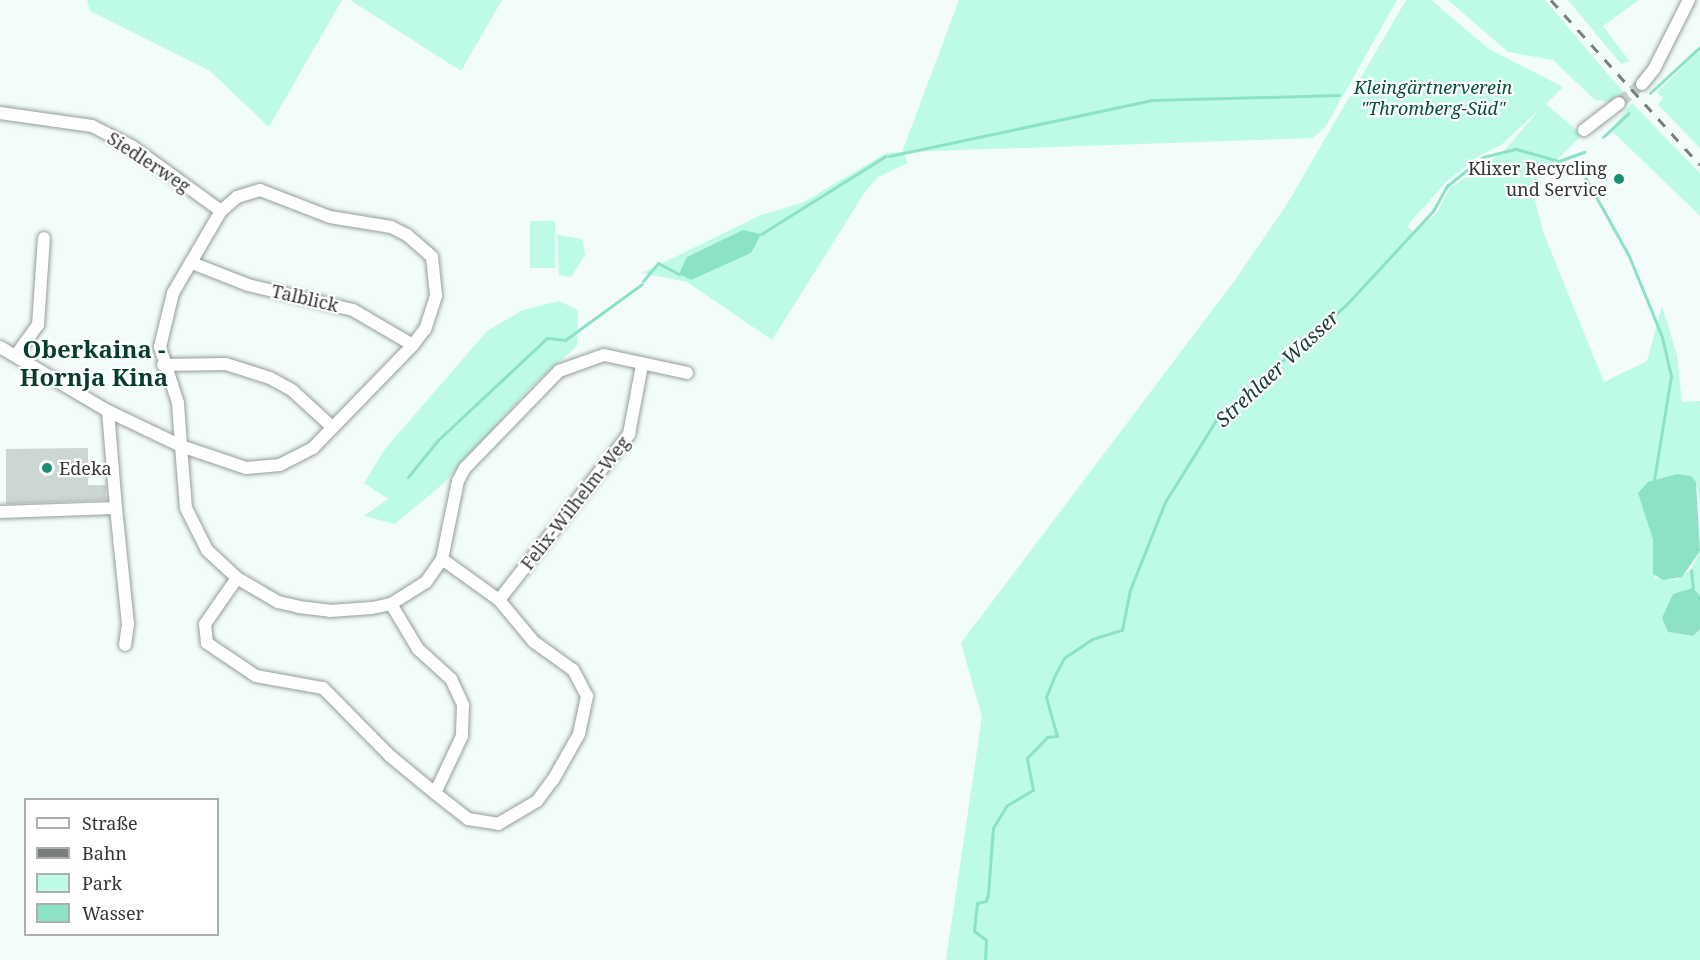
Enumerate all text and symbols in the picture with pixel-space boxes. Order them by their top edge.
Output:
park label: Kleingärtnerverein "Thromberg-Süd" [1354,77,1512,119]
street label: Siedlerweg [103,127,195,197]
place label: Klixer Recycling und Service [1468,158,1607,201]
marker: Klixer Recycling und Service [1612,172,1626,186]
street label: Talblick [269,280,341,316]
water label: Strehlaer Wasser [1210,305,1344,431]
district label: Oberkaina - Hornja Kina [20,335,168,391]
street label: Felix-Wilhelm-Weg [516,432,634,574]
place label: Edeka [59,457,112,479]
marker: Edeka [40,461,54,475]
legend [24,798,219,936]
text: Straße [82,811,138,835]
text: Bahn [82,841,127,865]
text: Park [82,871,122,895]
text: Wasser [82,901,144,925]

